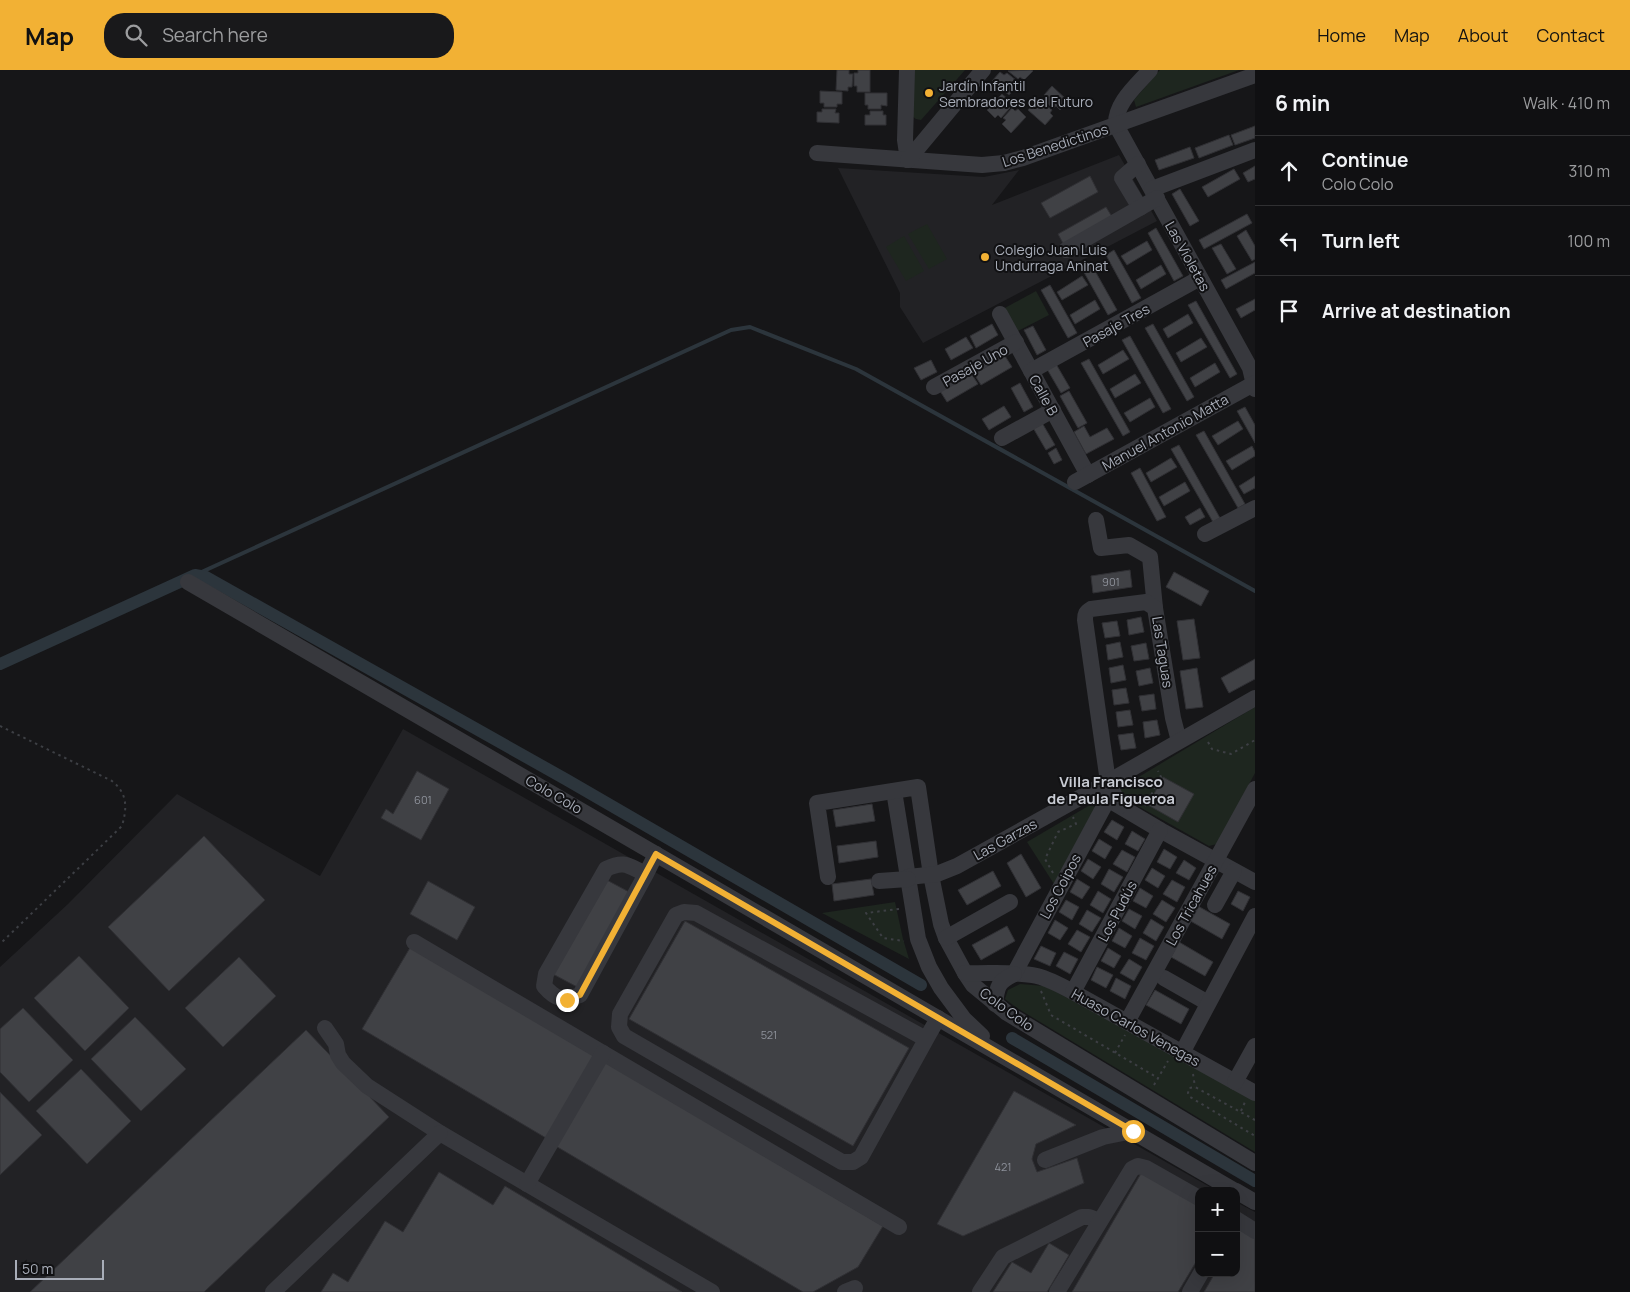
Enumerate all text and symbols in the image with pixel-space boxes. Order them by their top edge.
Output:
search box [104,13,454,58]
text: Map [25,19,74,52]
icon: search [122,21,150,49]
text: Search here [162,22,268,48]
text: Home [1317,23,1366,47]
text: Map [1394,23,1430,47]
text: About [1458,23,1508,47]
text: Contact [1536,23,1605,47]
place label: Jardín Infantil Sembradores del Futuro [939,76,1093,111]
marker: Jardín Infantil Sembradores del Futuro [923,87,935,99]
text: 6 min [1275,89,1330,117]
text: Walk · 410 m [1523,92,1610,114]
street label: Los Benedictinos [999,119,1111,171]
text: Continue [1322,147,1408,173]
icon: ahead [1275,157,1303,185]
text: 310 m [1568,160,1610,182]
text: Colo Colo [1322,173,1393,195]
street label: Las Violetas [1161,218,1215,294]
icon: left [1275,227,1303,255]
text: Turn left [1322,228,1400,254]
text: 100 m [1567,230,1610,252]
place label: Colegio Juan Luis Undurraga Aninat [995,240,1109,275]
marker: Colegio Juan Luis Undurraga Aninat [979,251,991,263]
icon: arrive [1275,297,1303,325]
text: Arrive at destination [1322,298,1511,324]
street label: Pasaje Tres [1079,299,1153,351]
street label: Pasaje Uno [939,339,1011,391]
street label: Calle B [1025,371,1063,419]
street label: Manuel Antonio Matta [1098,389,1232,475]
house number: 901 [1102,574,1120,589]
street label: Las Taguas [1148,615,1178,689]
street label: Colo Colo [522,770,586,818]
district label: Villa Francisco de Paula Figueroa [1047,771,1175,809]
house number: 601 [414,792,432,807]
street label: Las Garzas [970,814,1040,864]
street label: Los Coipos [1035,850,1085,922]
street label: Los Tricahues [1161,861,1221,949]
street label: Los Pudús [1093,877,1141,945]
street label: Colo Colo [976,983,1038,1035]
street label: Huaso Carlos Venegas [1068,984,1204,1070]
route end [556,989,579,1012]
house number: 521 [761,1027,777,1042]
route start [1122,1120,1145,1143]
house number: 421 [994,1159,1012,1174]
map controls [1195,1187,1240,1277]
button: + [1195,1187,1240,1232]
button: − [1195,1232,1240,1277]
scale bar [15,1257,104,1280]
text: 50 m [22,1259,53,1278]

